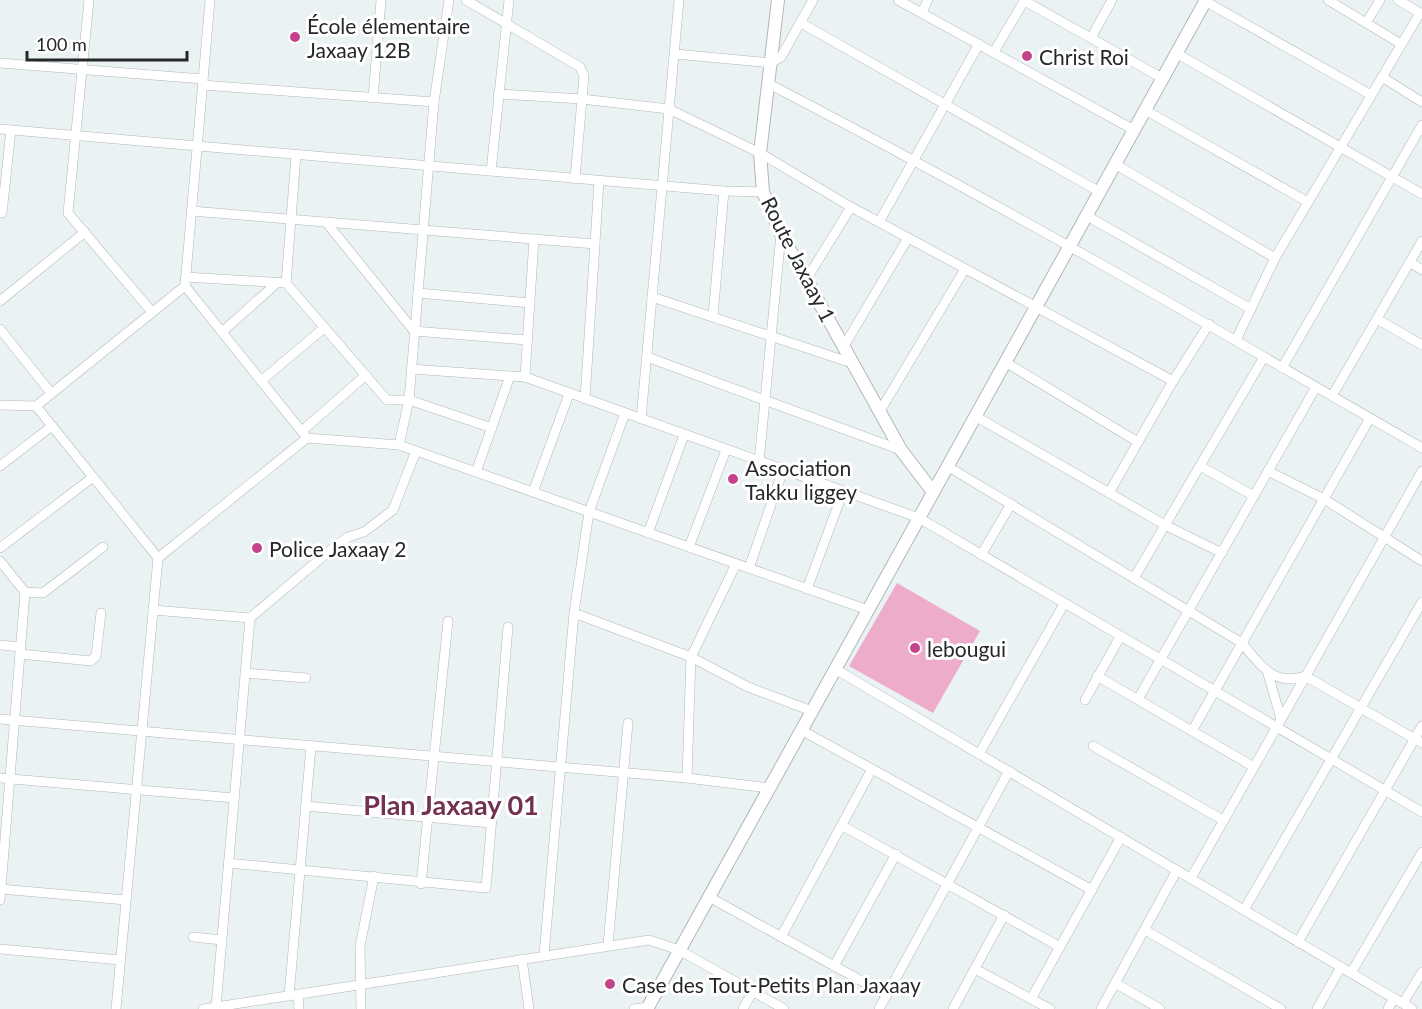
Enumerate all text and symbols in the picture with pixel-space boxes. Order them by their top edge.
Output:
place label: École élementaire Jaxaay 12B [307,13,470,62]
scale bar [27,24,188,62]
marker: École élementaire Jaxaay 12B [288,30,302,44]
text: 100 m [36,33,87,55]
place label: Christ Roi [1039,44,1129,69]
marker: Christ Roi [1020,49,1034,63]
street label: Route Jaxaay 1 [757,192,841,326]
place label: Association Takku liggey [745,455,857,504]
marker: Association Takku liggey [726,472,740,486]
place label: Police Jaxaay 2 [269,536,407,561]
marker: Police Jaxaay 2 [250,541,264,555]
place label: lebougui [927,636,1006,661]
marker: lebougui [908,641,922,655]
district label: Plan Jaxaay 01 [363,788,539,821]
place label: Case des Tout-Petits Plan Jaxaay [622,972,921,997]
marker: Case des Tout-Petits Plan Jaxaay [603,977,617,991]

